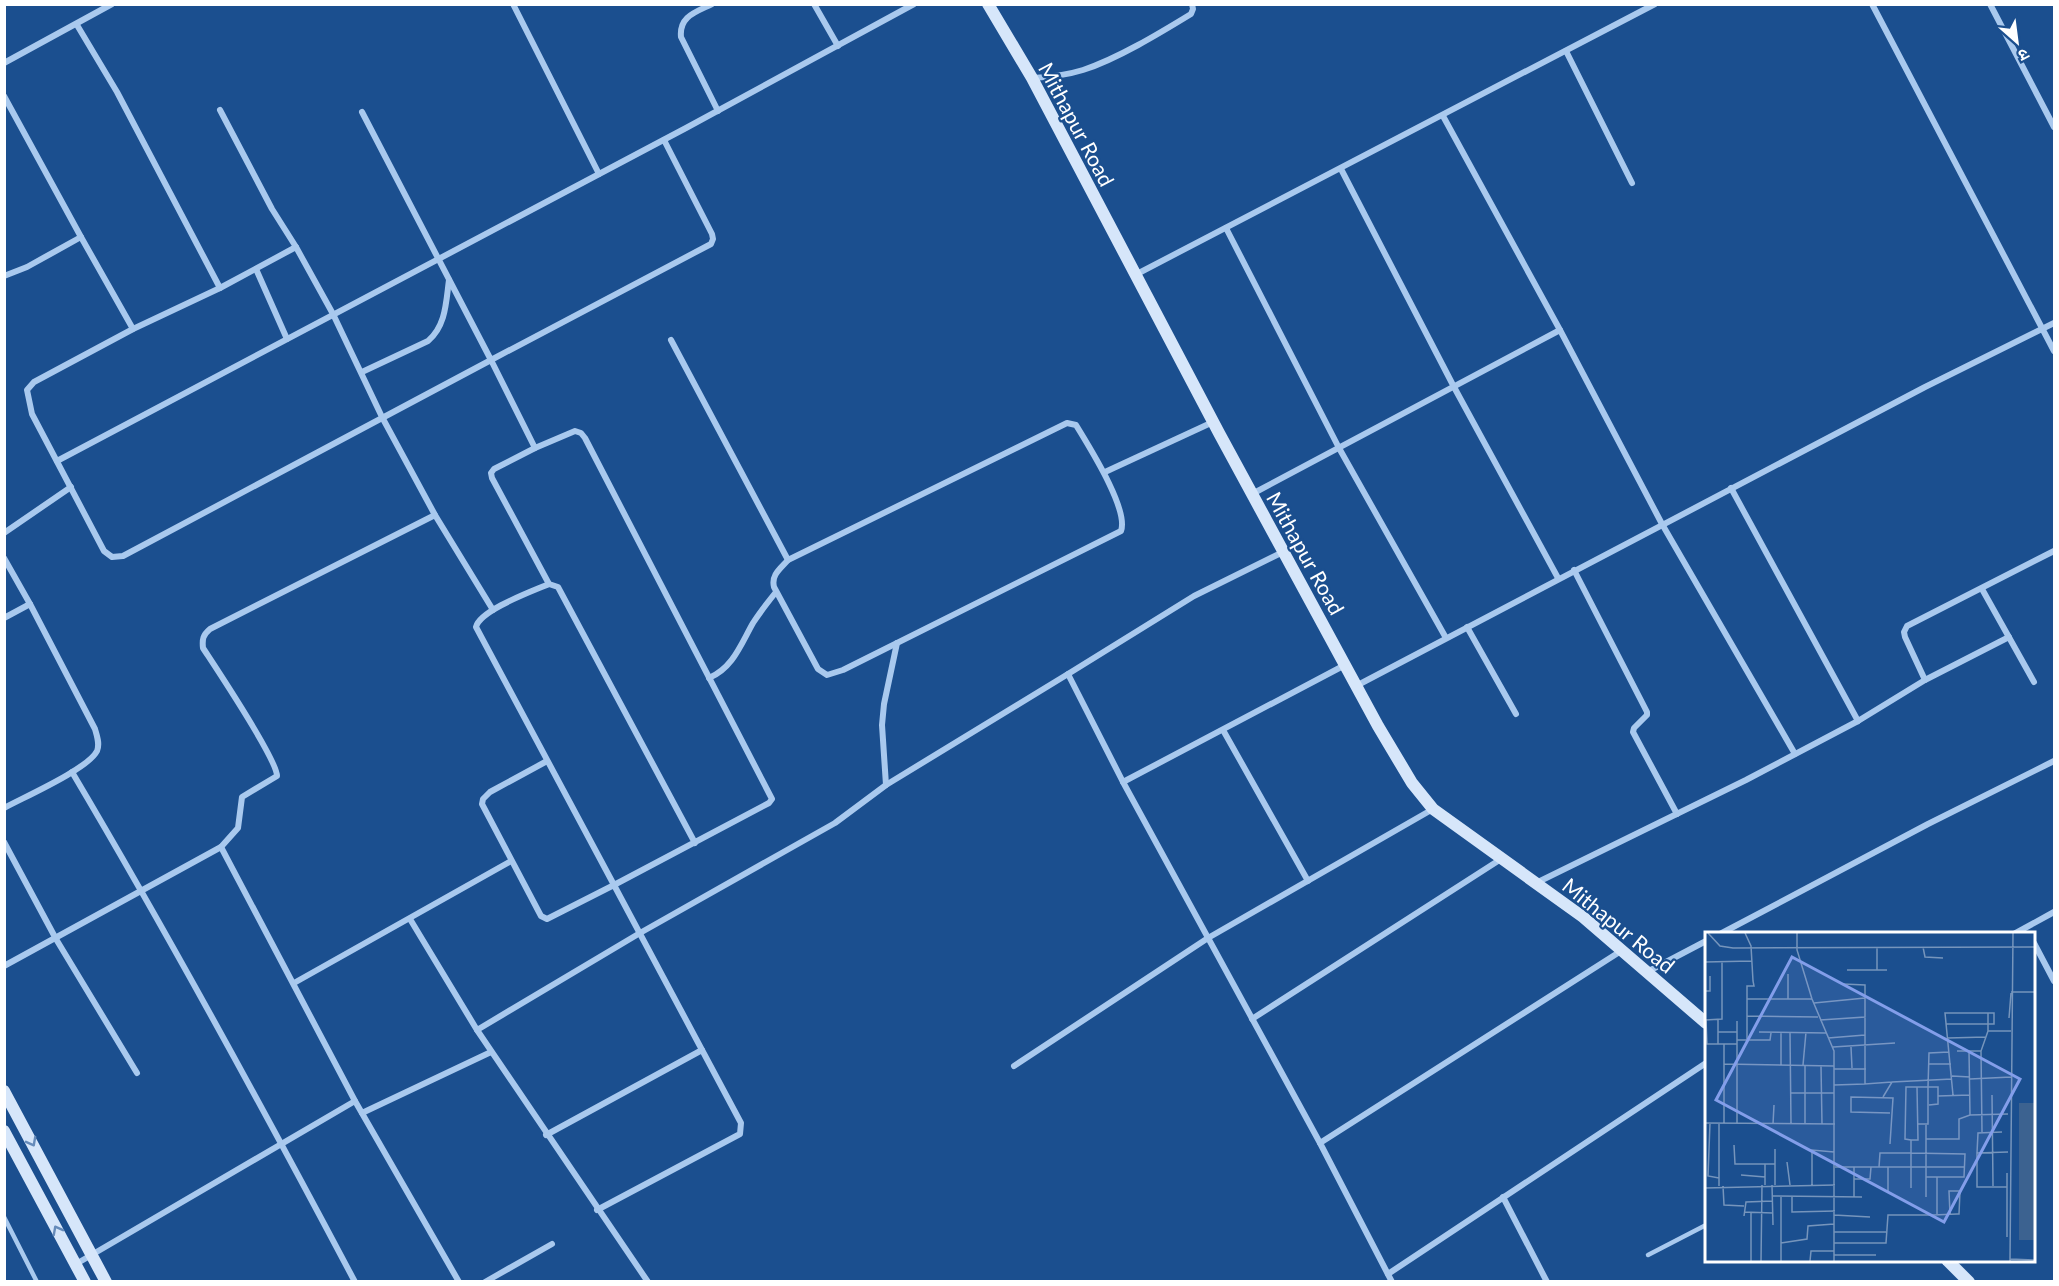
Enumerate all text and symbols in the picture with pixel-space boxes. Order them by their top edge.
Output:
north arrow [1987,12,2047,72]
text: उ [2015,45,2033,67]
street label: Mithapur Road [1034,58,1120,190]
street label: Mithapur Road [1262,487,1350,619]
street label: Mithapur Road [1558,872,1680,978]
inset map [1705,932,2035,1262]
one-way arrow [25,1136,36,1147]
one-way arrow [53,1226,64,1236]

